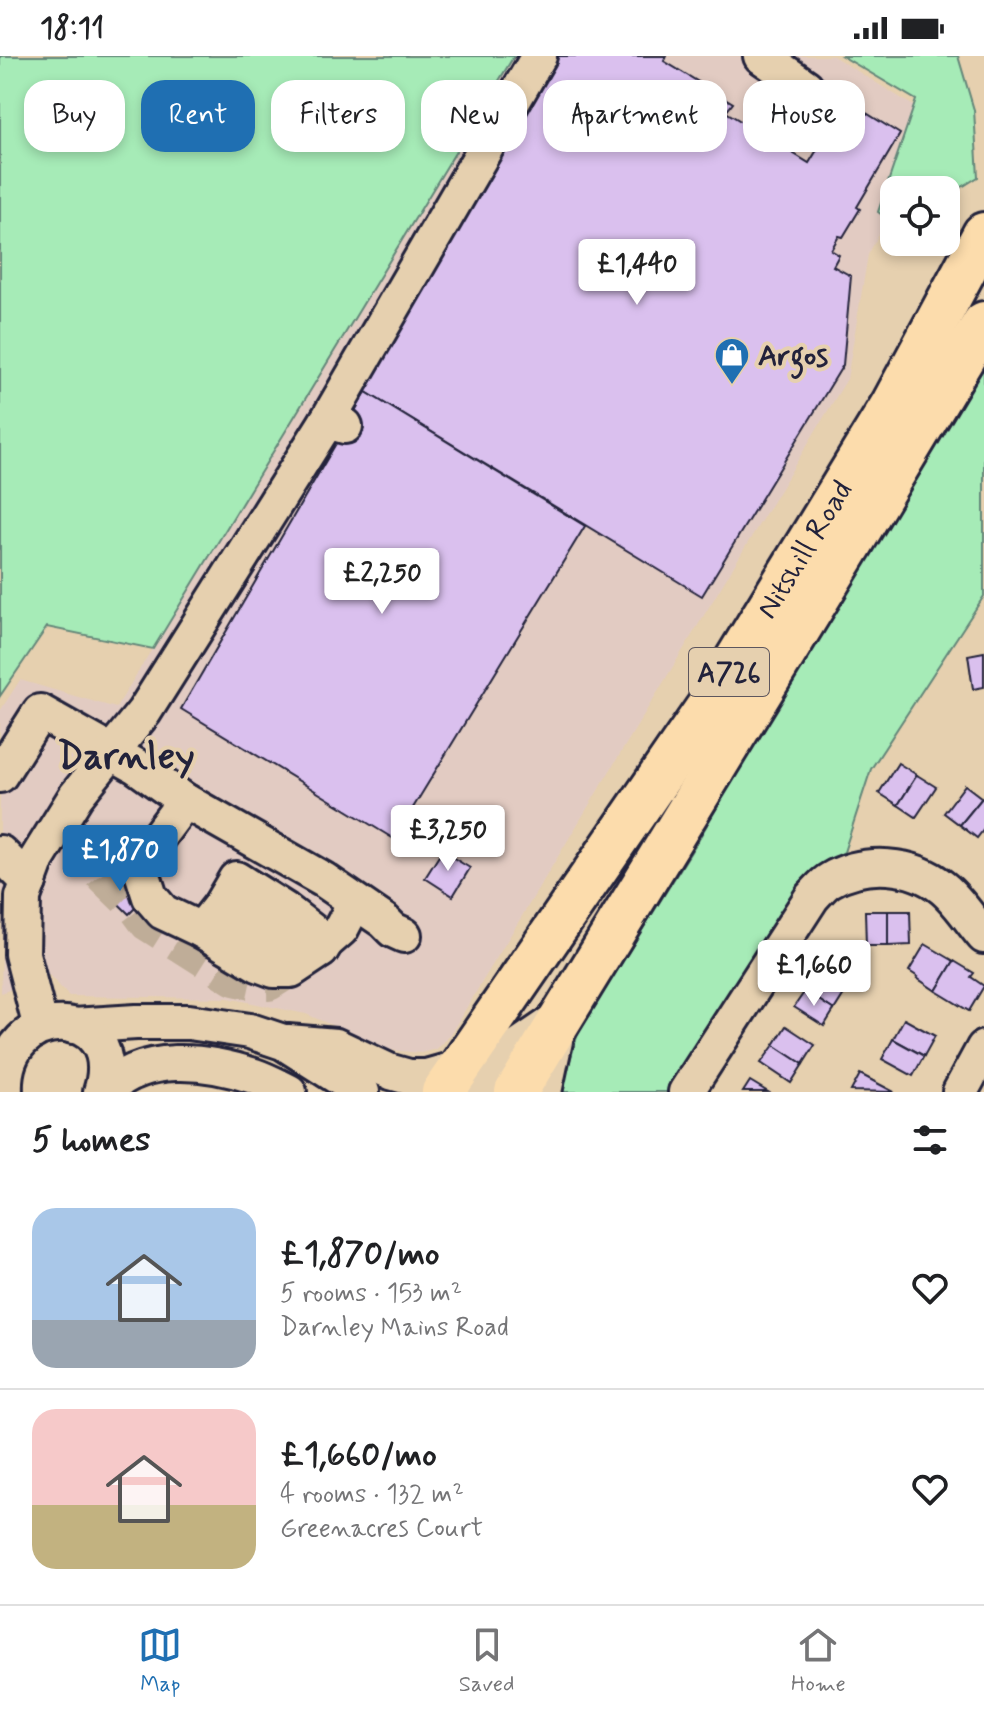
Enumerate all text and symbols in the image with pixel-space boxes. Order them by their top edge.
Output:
text: 18:11 [40,9,104,48]
chip: Buy [24,80,125,152]
chip: Rent [141,80,255,152]
chip: Filters [271,80,405,152]
chip: New [421,80,527,152]
chip: Apartment [543,80,727,152]
chip: House [743,80,865,152]
map controls [880,176,960,256]
button: locate [880,176,960,256]
pin: £1,440 [572,239,702,307]
text: £1,440 [596,248,678,282]
shop icon: Argos [713,336,751,386]
place label: Argos [758,337,828,380]
street label: Nitshill Road [748,474,862,626]
pin: £2,250 [317,548,447,616]
text: £2,250 [342,557,422,591]
road number: A726 [689,648,769,696]
district label: Darnley [57,733,195,782]
pin: £3,250 [383,805,513,873]
text: £3,250 [409,814,487,848]
pin: £1,870 [55,825,185,893]
text: £1,870 [81,834,159,868]
pin: £1,660 [749,940,879,1008]
text: £1,660 [776,949,852,983]
text: 5 homes [32,1118,150,1163]
icon: filters [908,1118,952,1162]
text: £1,870/mo [280,1232,439,1277]
icon: home [96,1240,192,1336]
icon: heart [908,1266,952,1310]
text: 5 rooms · 153 m² [280,1277,462,1311]
text: Darnley Mains Road [280,1311,509,1345]
text: £1,660/mo [280,1433,437,1478]
icon: home [96,1441,192,1537]
icon: heart [908,1467,952,1511]
text: 4 rooms · 132 m² [280,1478,464,1512]
text: Greenacres Court [280,1512,483,1546]
tab: Map [138,1623,182,1699]
tab: Saved [459,1623,514,1699]
tab: Home [791,1623,846,1699]

